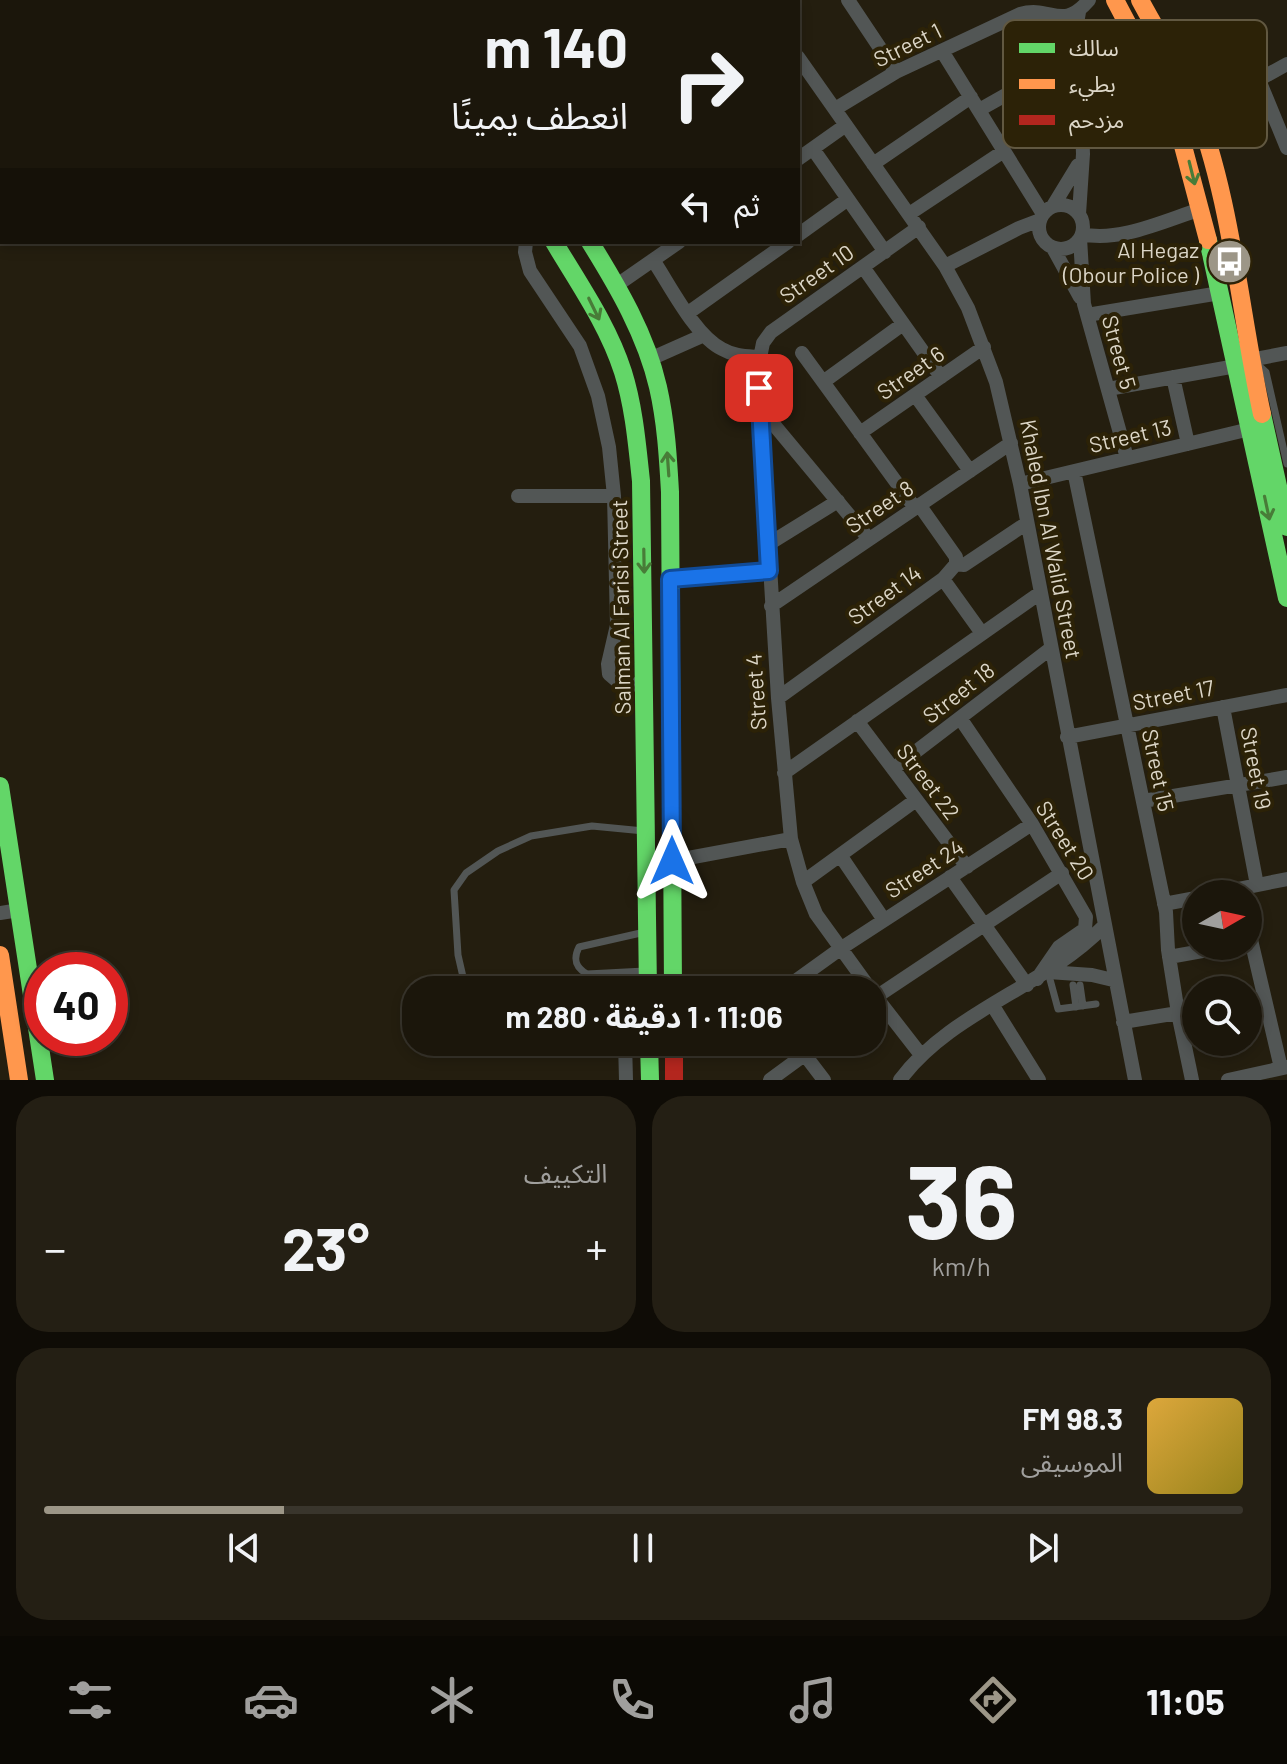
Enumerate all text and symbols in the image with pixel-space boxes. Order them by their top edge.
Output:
text: 140 m [484,12,628,79]
street label: Street 1 [869,16,945,72]
legend [1003,20,1267,148]
icon: right [656,32,760,136]
text: سالك [1069,34,1119,60]
text: بطيء [1069,70,1116,101]
text: انعطف يمينًا [451,93,628,136]
text: مزدحم [1069,106,1124,137]
one-way arrow [1185,159,1200,185]
icon: left [674,184,718,228]
text: ثم [734,186,760,222]
place label: Al Hegaz (Obour Police ) [1062,236,1199,287]
street label: Street 10 [774,238,858,308]
bus stop icon: Al Hegaz (Obour Police ) [1206,238,1254,286]
one-way arrow [587,297,602,320]
street label: Street 5 [1098,312,1142,392]
street label: Street 6 [871,340,949,404]
pin [725,354,793,422]
icon: arrive [737,366,781,410]
street label: Street 13 [1086,413,1174,457]
street label: Khaled Ibn Al Walid Street [1016,417,1088,661]
one-way arrow [660,451,675,478]
street label: Street 8 [840,474,918,538]
one-way arrow [1260,495,1275,521]
street label: Salman Al Farisi Street [605,499,635,715]
one-way arrow [636,547,652,574]
street label: Street 14 [842,559,926,629]
street label: Street 4 [739,653,771,731]
street label: Street 18 [917,656,999,728]
street label: Street 17 [1130,673,1216,715]
street label: Street 19 [1236,724,1278,812]
street label: Street 15 [1138,726,1180,814]
street label: Street 22 [892,738,966,824]
street label: Street 20 [1031,796,1101,884]
position arrow [630,819,714,903]
street label: Street 24 [880,833,968,903]
north arrow [1182,880,1262,960]
map controls [1182,880,1262,1056]
speed limit sign: 40 [24,952,128,1056]
button: search [1182,976,1262,1056]
text: 11:06 · 1 دقيقة · 280 m [505,998,783,1034]
text: 36 [905,1135,1017,1260]
text: التكييف [524,1157,608,1188]
text: 23° [282,1211,370,1283]
text: − [44,1221,66,1274]
text: + [585,1221,607,1274]
text: km/h [932,1250,991,1281]
text: 98.3 FM [1022,1400,1123,1436]
text: الموسيقى [1021,1446,1123,1477]
icon: previous [222,1526,266,1570]
icon: pause [621,1526,665,1570]
icon: next [1021,1526,1065,1570]
icon: filters [62,1672,118,1728]
icon: car [243,1672,299,1728]
icon: climate [424,1672,480,1728]
icon: phone [604,1672,660,1728]
icon: music [785,1672,841,1728]
icon: directions [965,1672,1021,1728]
text: 11:05 [1146,1679,1225,1722]

